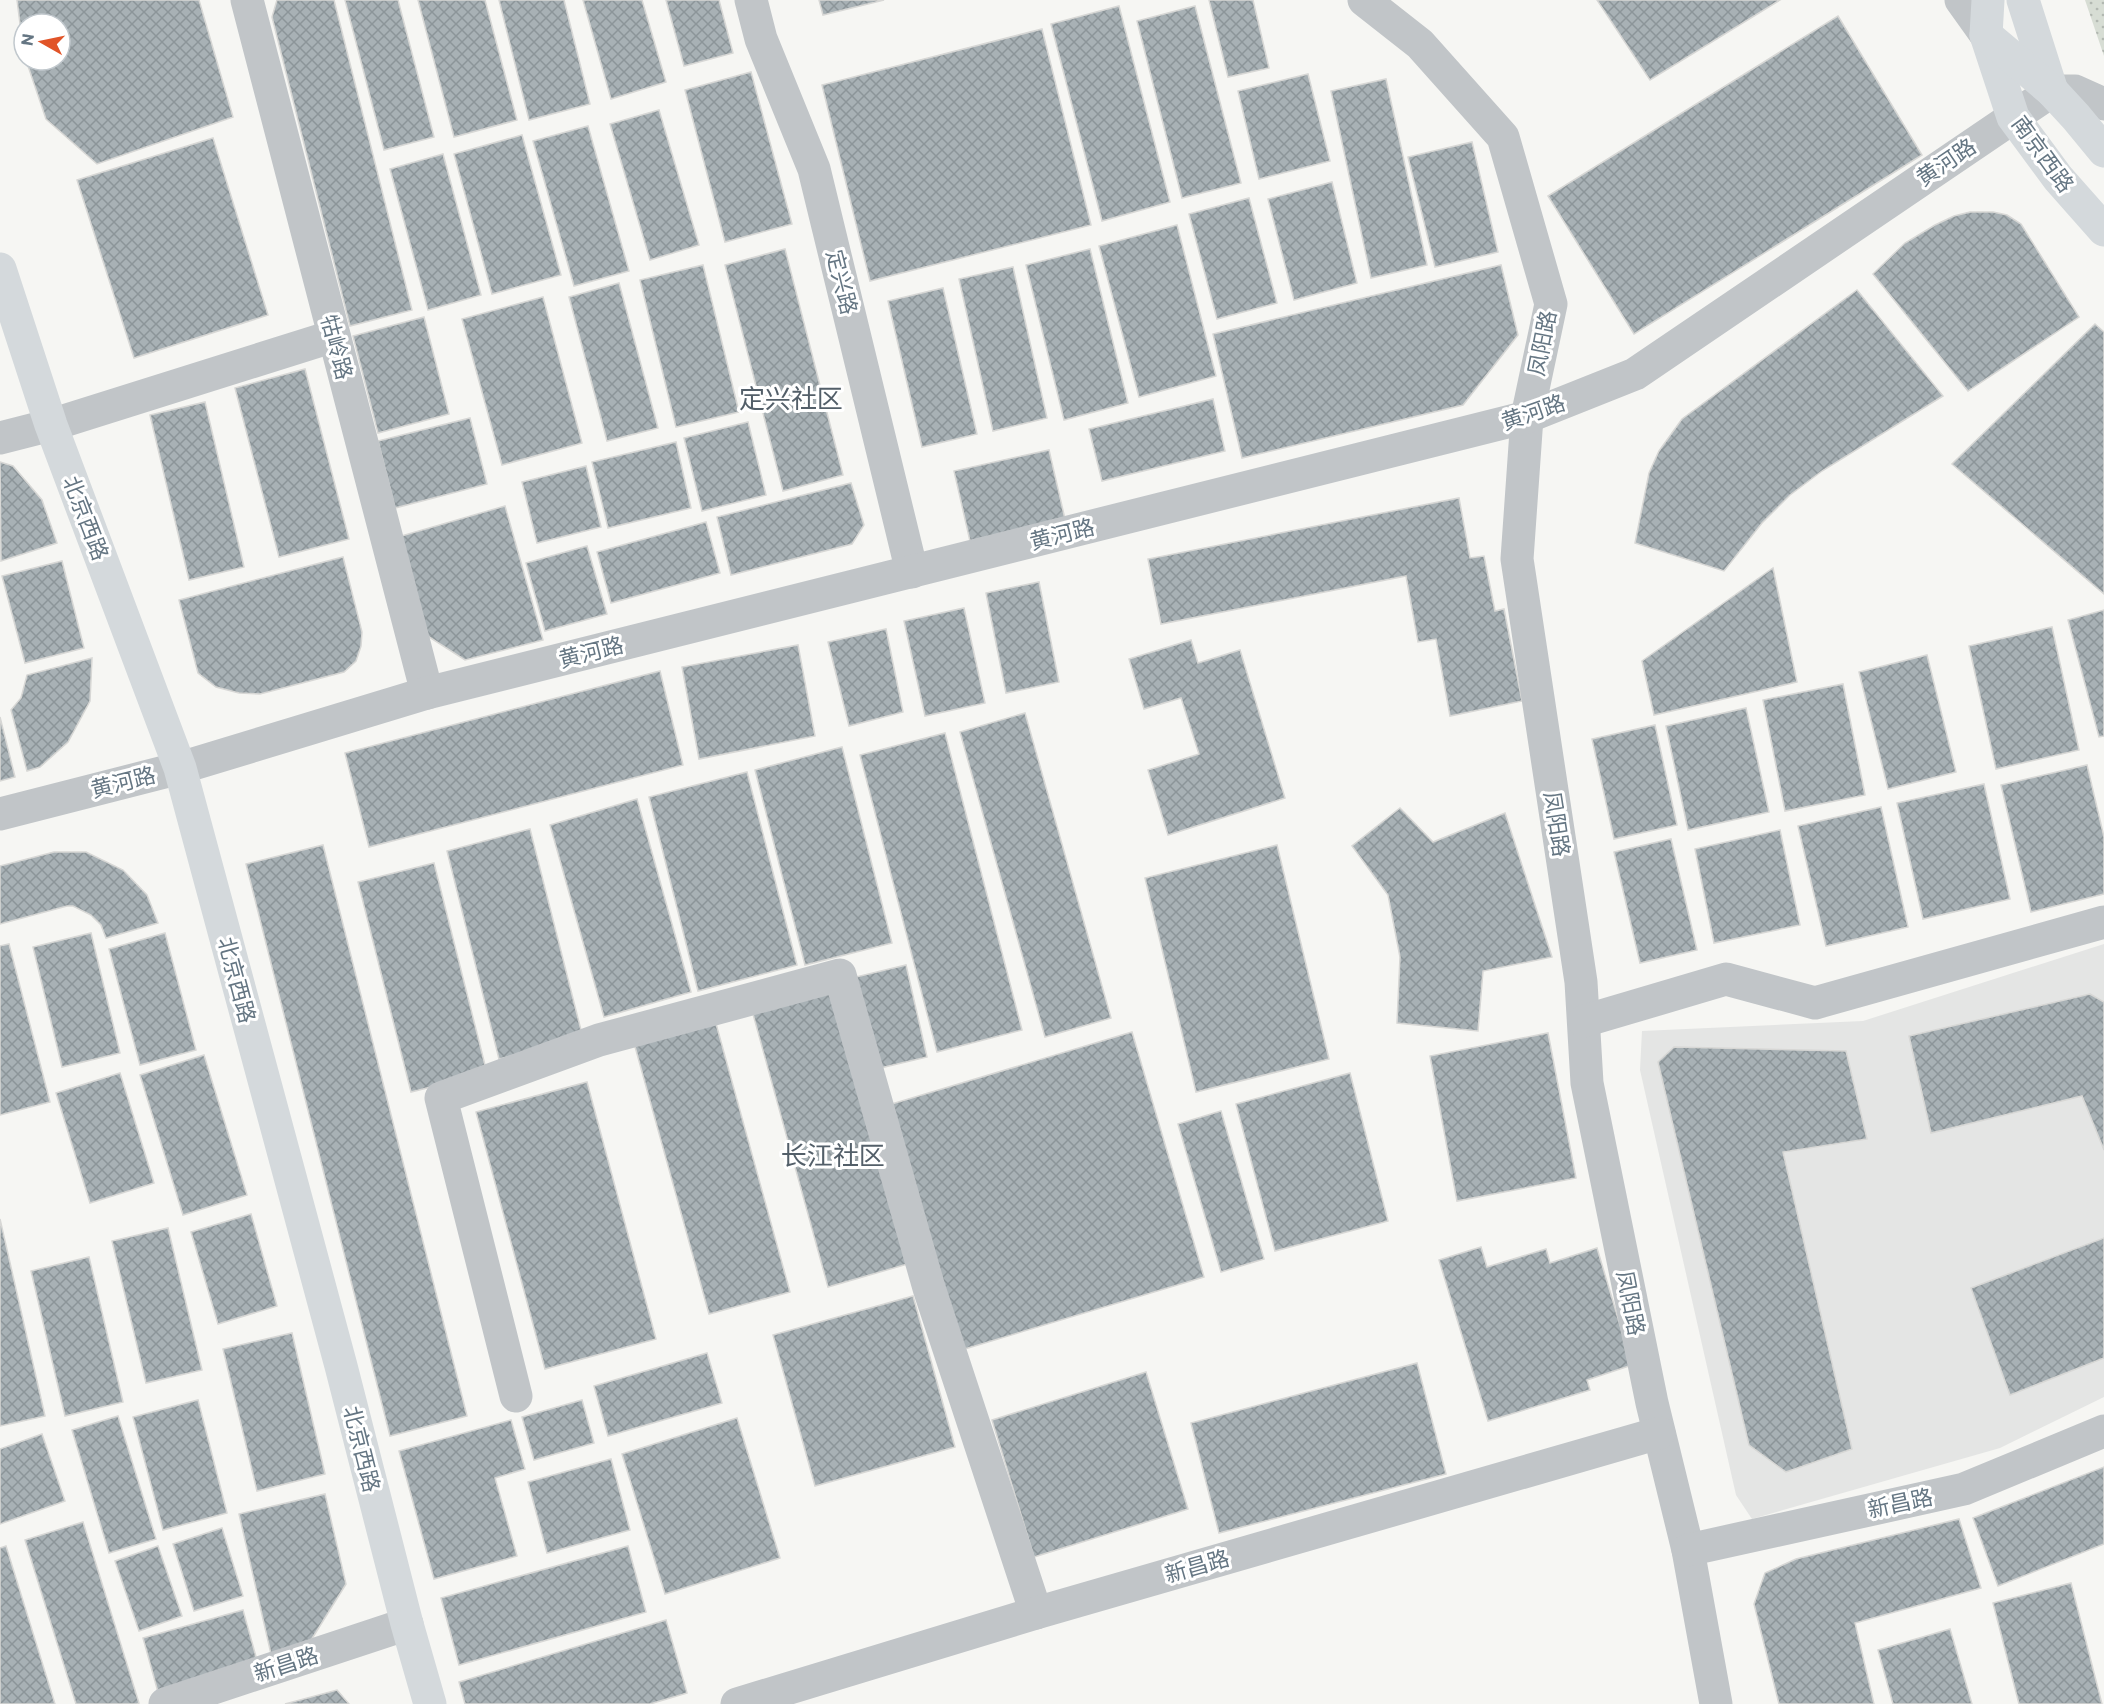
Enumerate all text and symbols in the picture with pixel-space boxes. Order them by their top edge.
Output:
north arrow [12,12,72,72]
text: N [16,32,37,47]
street label: 南京西路 [2007,110,2080,197]
street label: 黄河路 [1911,132,1981,191]
street label: 定兴路 [821,247,864,317]
street label: 凤阳路 [1522,308,1561,378]
street label: 牯岭路 [316,311,359,382]
district label: 定兴社区 [739,382,843,413]
street label: 黄河路 [1497,388,1568,435]
street label: 北京西路 [58,472,115,564]
street label: 黄河路 [1027,512,1097,555]
street label: 黄河路 [556,630,626,673]
street label: 黄河路 [88,760,158,803]
street label: 凤阳路 [1539,789,1576,859]
street label: 北京西路 [213,934,262,1026]
district label: 长江社区 [781,1139,885,1170]
street label: 凤阳路 [1612,1268,1651,1338]
street label: 北京西路 [339,1403,386,1495]
street label: 新昌路 [1865,1482,1935,1523]
street label: 新昌路 [1161,1543,1232,1588]
street label: 新昌路 [250,1640,321,1687]

